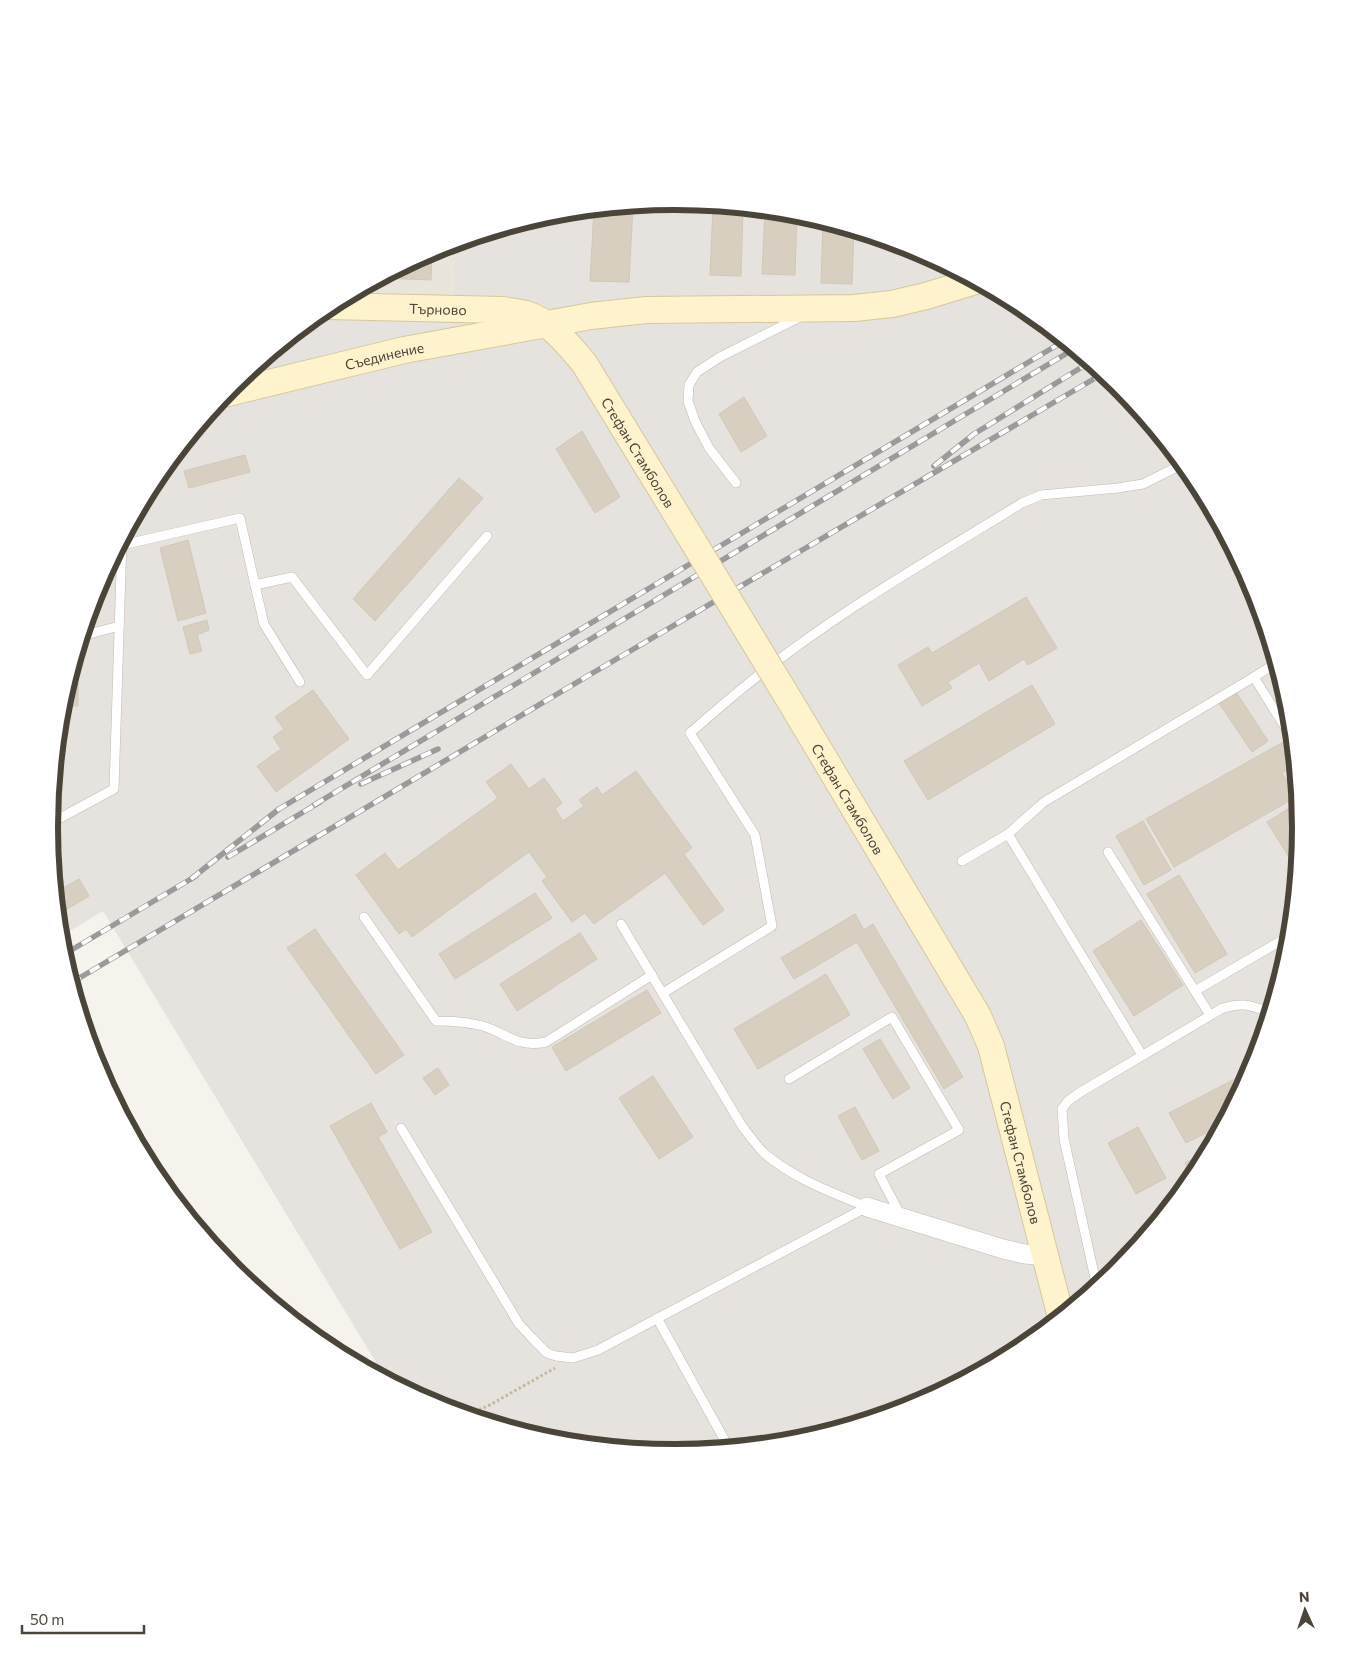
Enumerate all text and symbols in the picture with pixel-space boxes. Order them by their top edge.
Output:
street label: Търново [409,299,467,318]
street label: Съединение [343,338,425,373]
street label: Стефан Стамболов [598,394,679,511]
street label: Стефан Стамболов [809,740,888,857]
street label: Стефан Стамболов [997,1099,1045,1226]
north arrow [1280,1585,1330,1635]
text: N [1299,1588,1310,1605]
scale bar [22,1602,145,1634]
text: 50 m [30,1610,64,1628]

